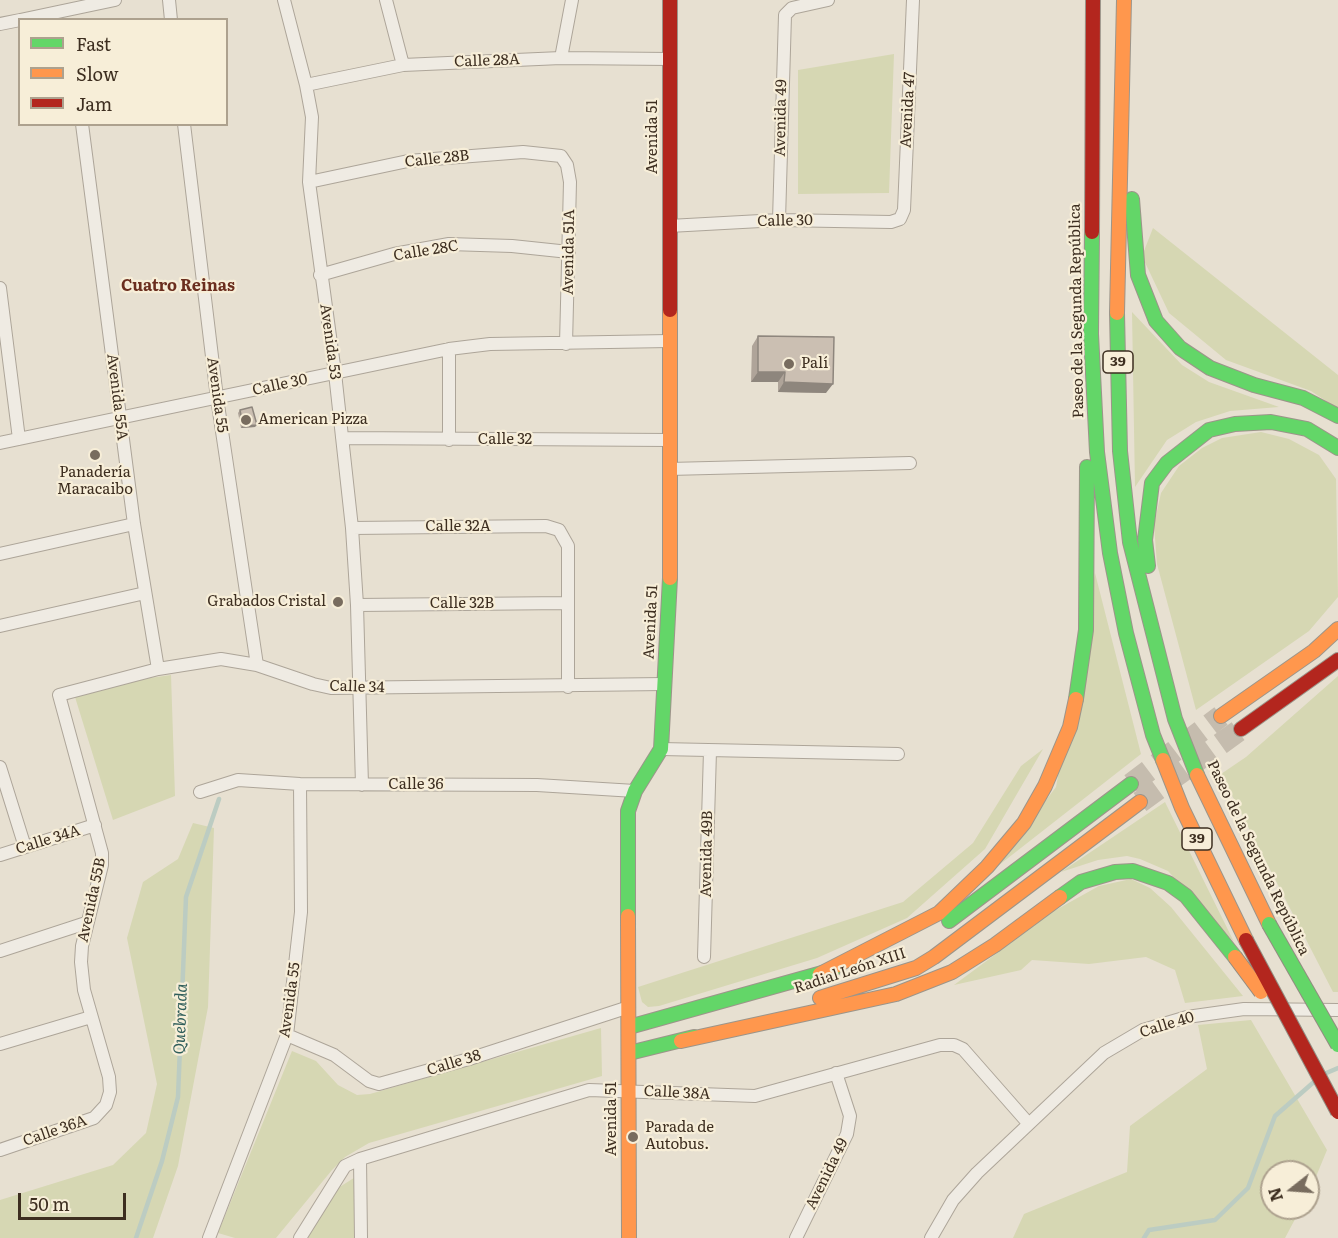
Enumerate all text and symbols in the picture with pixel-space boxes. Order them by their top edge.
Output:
legend [18,18,228,126]
text: Fast [76,30,111,57]
street label: Calle 28A [454,51,520,71]
text: Slow [76,60,118,87]
street label: Avenida 47 [897,71,919,149]
street label: Avenida 49 [771,79,791,157]
text: Jam [76,90,112,117]
street label: Avenida 51 [644,100,662,174]
street label: Calle 28B [404,147,470,171]
street label: Paseo de la Segunda República [1066,203,1088,419]
street label: Avenida 51A [559,209,579,295]
street label: Calle 30 [757,212,813,230]
street label: Calle 28C [392,237,460,265]
district label: Cuatro Reinas [121,276,235,296]
street label: Avenida 53 [316,303,344,381]
road number: 39 [1103,351,1133,373]
street label: Avenida 55A [103,353,131,441]
place label: Palí [801,355,828,373]
street label: Avenida 55 [203,356,231,434]
marker: Palí [782,357,796,371]
street label: Calle 30 [251,370,309,400]
place label: American Pizza [258,411,368,429]
marker: American Pizza [239,413,253,427]
street label: Calle 32 [478,431,532,449]
marker: Panadería Maracaibo [88,448,102,462]
place label: Panadería Maracaibo [57,464,133,499]
street label: Calle 32A [425,518,491,536]
street label: Avenida 51 [640,584,662,660]
place label: Grabados Cristal [207,593,326,611]
marker: Grabados Cristal [331,595,345,609]
street label: Calle 32B [430,595,494,613]
street label: Calle 34 [329,677,385,697]
street label: Paseo de la Segunda República [1203,757,1313,959]
street label: Calle 36 [388,776,444,794]
street label: Avenida 49B [697,810,717,898]
street label: Calle 34A [14,822,82,858]
road number: 39 [1182,828,1212,850]
street label: Avenida 55B [74,856,110,944]
street label: Radial León XIII [792,944,908,998]
street label: Avenida 55 [276,961,304,1039]
water label: Quebrada [170,983,192,1055]
street label: Calle 40 [1138,1008,1196,1042]
street label: Calle 38 [425,1046,483,1080]
street label: Avenida 51 [603,1082,621,1156]
street label: Calle 38A [643,1082,711,1104]
street label: Calle 36A [21,1112,89,1150]
place label: Parada de Autobus. [645,1119,714,1154]
marker: Parada de Autobus. [626,1130,640,1144]
street label: Avenida 49 [802,1135,852,1213]
north arrow [1260,1160,1320,1220]
scale bar [21,1181,129,1219]
text: N [1261,1185,1288,1205]
text: 50 m [29,1190,70,1217]

